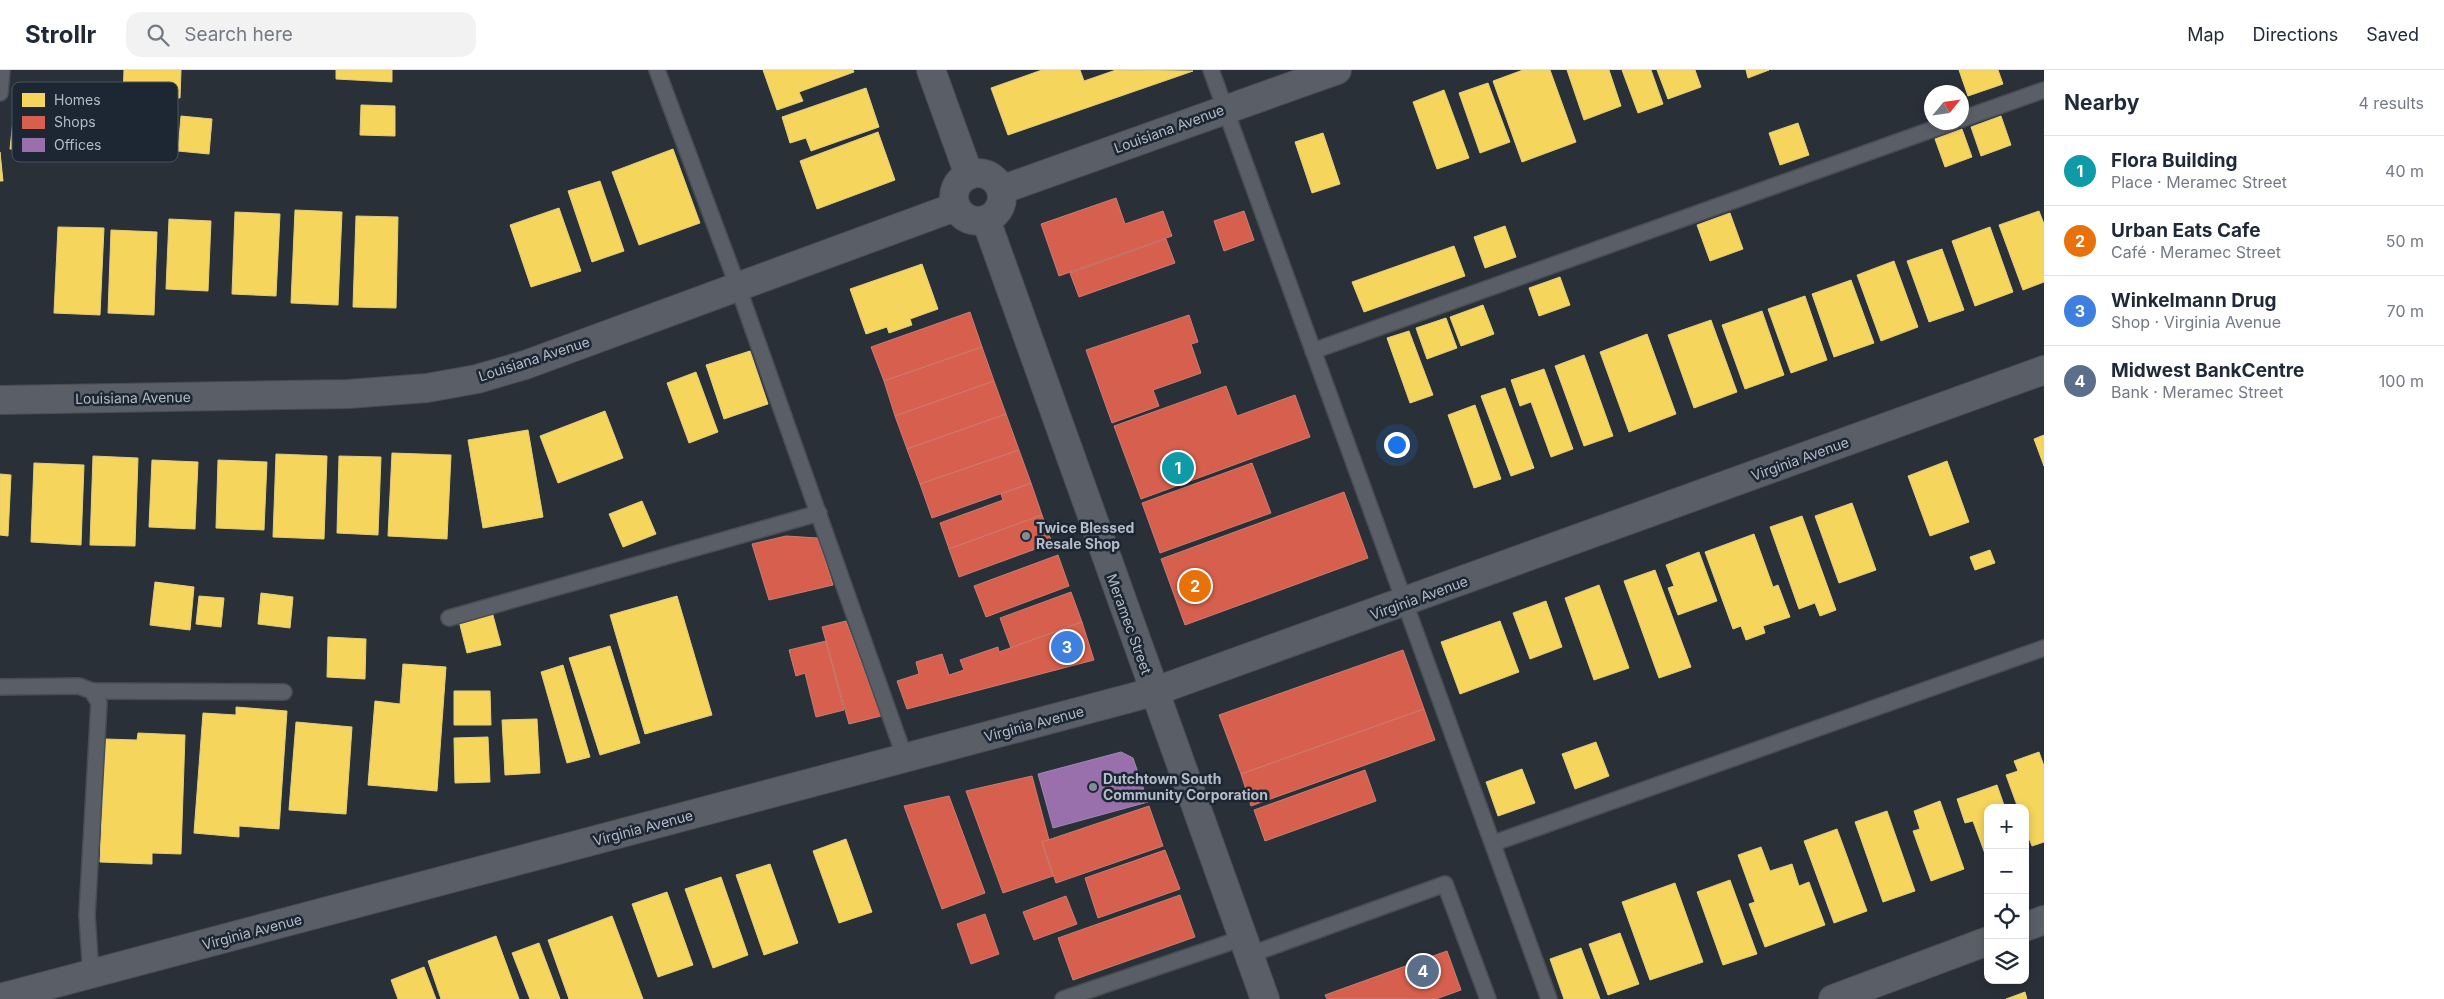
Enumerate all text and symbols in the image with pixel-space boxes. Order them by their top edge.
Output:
search box [126,12,476,57]
text: Strollr [25,20,96,49]
icon: search [144,21,172,49]
text: Search here [184,23,293,46]
text: Map [2187,24,2225,45]
text: Directions [2253,24,2338,45]
text: Saved [2366,24,2419,45]
legend [12,82,178,162]
north arrow [1924,85,1969,130]
text: Nearby [2064,90,2139,115]
text: Homes [54,91,101,108]
text: 4 results [2359,93,2424,113]
street label: Louisiana Avenue [1111,101,1226,156]
text: Shops [54,113,96,130]
text: Offices [54,136,101,153]
text: Flora Building [2111,149,2238,172]
text: 1 [2077,161,2083,181]
text: 40 m [2385,161,2424,181]
text: Place · Meramec Street [2111,172,2287,192]
text: Urban Eats Cafe [2111,219,2261,242]
text: 2 [2075,231,2085,251]
text: 50 m [2386,231,2424,251]
text: Café · Meramec Street [2111,242,2281,262]
text: Winkelmann Drug [2111,289,2277,312]
text: 3 [2075,301,2085,321]
text: 70 m [2387,301,2424,321]
text: Shop · Virginia Avenue [2111,312,2281,332]
street label: Louisiana Avenue [476,333,592,385]
text: Midwest BankCentre [2111,359,2304,382]
text: 4 [2075,371,2085,391]
text: 100 m [2379,371,2424,391]
text: Bank · Meramec Street [2111,382,2283,402]
street label: Louisiana Avenue [75,388,191,407]
your location [1384,432,1410,458]
street label: Virginia Avenue [1749,433,1851,484]
pin: 1 [1162,449,1194,487]
place label: Twice Blessed Resale Shop [1036,519,1134,552]
marker: Twice Blessed Resale Shop [1020,530,1032,542]
pin: 2 [1179,567,1211,605]
street label: Meramec Street [1103,571,1156,677]
street label: Virginia Avenue [1368,572,1470,623]
pin: 3 [1051,628,1083,666]
street label: Virginia Avenue [982,702,1086,745]
place label: Dutchtown South Community Corporation [1103,770,1268,803]
marker: Dutchtown South Community Corporation [1087,781,1099,793]
map controls [1984,804,2029,984]
button: + [1984,804,2029,849]
street label: Virginia Avenue [591,806,695,849]
button: − [1984,849,2029,894]
button: locate [1984,894,2029,939]
street label: Virginia Avenue [200,910,304,953]
button: layers [1984,939,2029,984]
pin: 4 [1407,952,1439,990]

